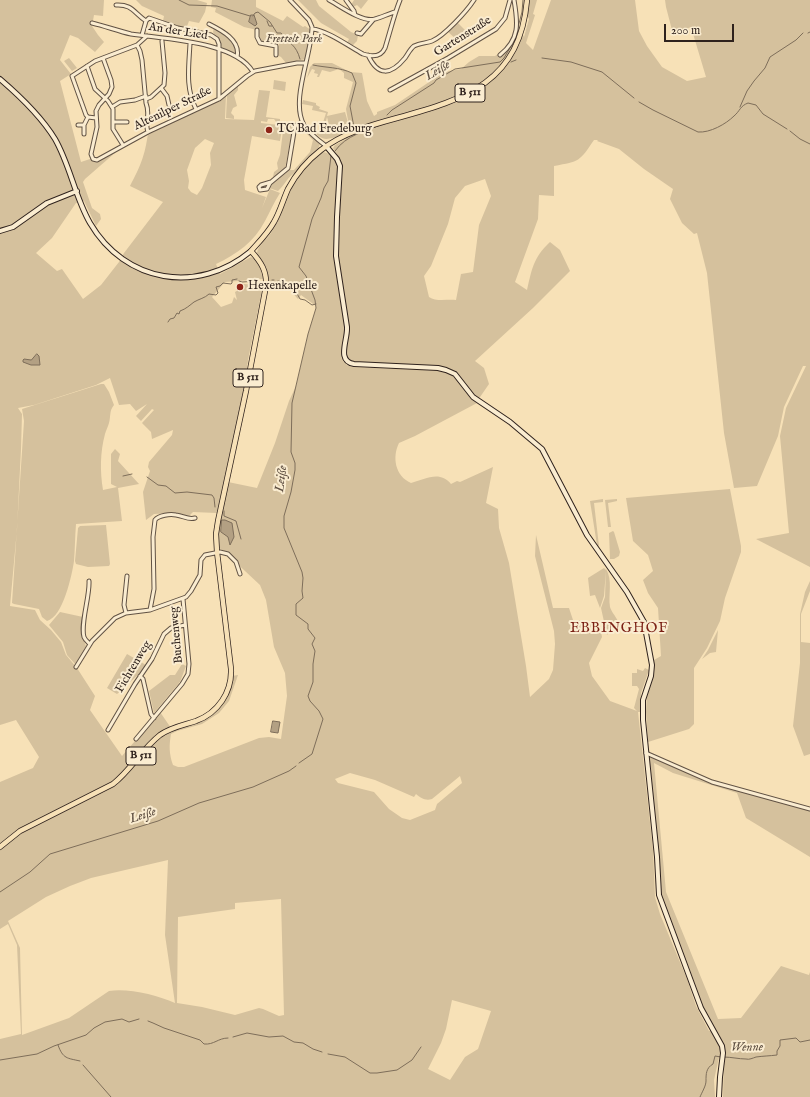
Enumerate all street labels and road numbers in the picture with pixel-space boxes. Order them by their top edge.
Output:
street label: Gartenstraße [432,14,494,60]
street label: An der Lied [147,20,209,44]
street label: Altenilper Straße [132,84,214,134]
road number: B 511 [455,84,485,102]
road number: B 511 [233,369,263,387]
street label: Buchenweg [167,606,187,664]
street label: Fichtenweg [113,638,155,696]
road number: B 511 [126,747,156,765]

